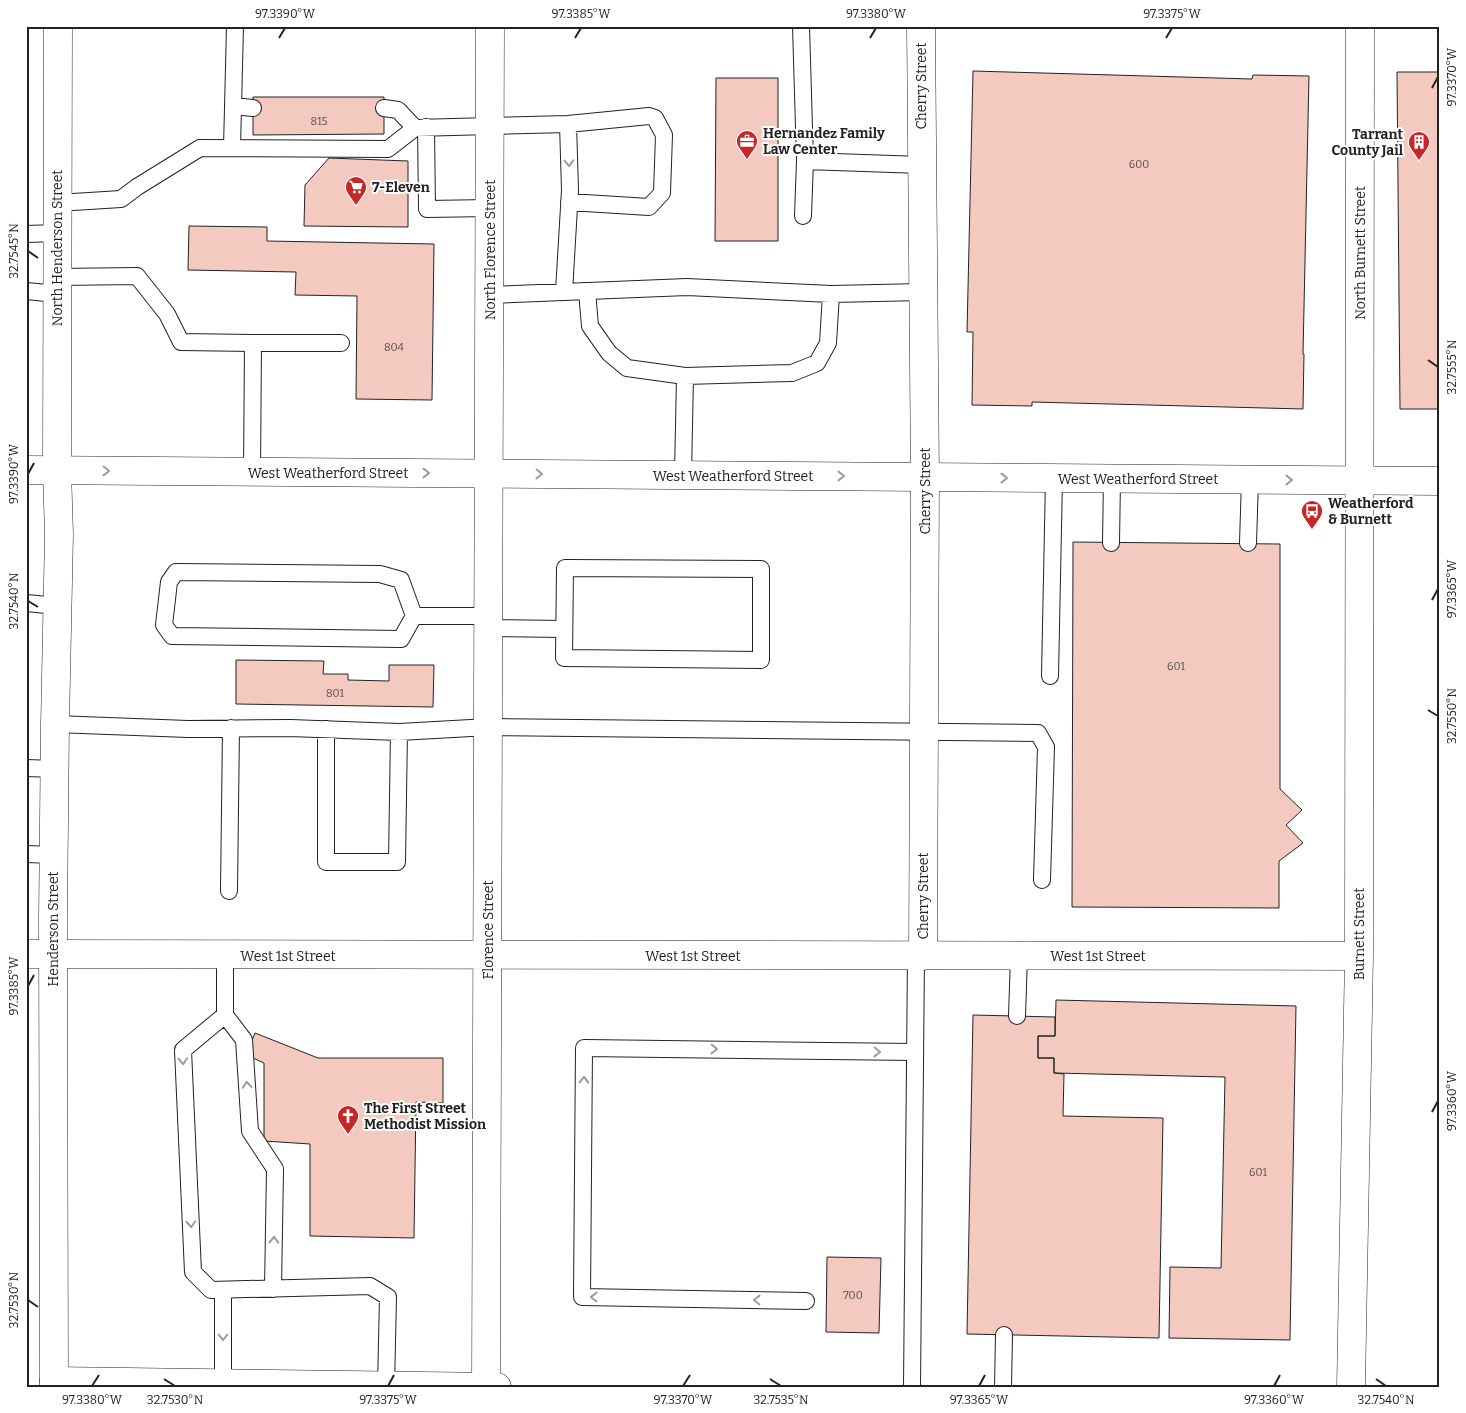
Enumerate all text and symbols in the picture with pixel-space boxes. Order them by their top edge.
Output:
text: 97.3390°W [255,7,316,21]
text: 97.3385°W [552,7,611,21]
text: 97.3380°W [846,7,907,21]
text: 97.3375°W [1143,7,1201,21]
street label: Cherry Street [913,42,930,130]
text: 97.3370°W [1445,47,1459,106]
house number: 815 [311,115,328,128]
place label: Hernandez Family Law Center [763,125,885,158]
place label: Tarrant County Jail [1332,126,1404,159]
office icon: Hernandez Family Law Center [735,129,759,160]
building icon: Tarrant County Jail [1407,130,1431,161]
house number: 600 [1129,158,1149,171]
one-way arrow [564,160,574,167]
street label: North Henderson Street [49,170,66,326]
supermarket icon: 7-Eleven [344,175,368,206]
place label: 7-Eleven [372,179,430,196]
street label: North Florence Street [482,180,499,320]
street label: North Burnett Street [1352,186,1369,320]
text: 32.7545°N [7,223,21,279]
text: 32.7555°N [1445,339,1459,394]
house number: 804 [384,341,405,354]
text: 97.3390°W [7,443,21,504]
street label: Cherry Street [917,447,934,535]
street label: West Weatherford Street [248,465,408,482]
one-way arrow [102,466,110,476]
one-way arrow [422,468,430,479]
street label: West Weatherford Street [653,468,813,485]
one-way arrow [536,469,543,479]
one-way arrow [837,471,845,482]
street label: West Weatherford Street [1058,471,1218,488]
one-way arrow [1000,473,1008,483]
one-way arrow [1285,475,1293,485]
place label: Weatherford & Burnett [1328,495,1414,528]
bus stop icon: Weatherford & Burnett [1300,499,1324,530]
text: 97.3365°W [1445,559,1459,618]
text: 32.7540°N [7,572,21,629]
house number: 601 [1167,660,1186,673]
house number: 801 [326,687,345,700]
text: 32.7550°N [1445,687,1459,744]
street label: Cherry Street [915,852,932,940]
street label: Henderson Street [45,871,62,987]
street label: Florence Street [480,880,497,980]
street label: Burnett Street [1351,888,1368,980]
street label: West 1st Street [240,948,336,965]
street label: West 1st Street [645,948,741,965]
street label: West 1st Street [1050,948,1146,965]
text: 97.3385°W [7,956,21,1015]
one-way arrow [710,1044,718,1054]
one-way arrow [873,1046,881,1057]
one-way arrow [178,1058,189,1066]
text: 97.3360°W [1445,1070,1459,1131]
one-way arrow [579,1076,589,1084]
one-way arrow [241,1081,252,1089]
place label: The First Street Methodist Mission [364,1100,486,1133]
church icon: The First Street Methodist Mission [336,1104,360,1135]
house number: 601 [1249,1166,1268,1179]
one-way arrow [185,1220,196,1228]
one-way arrow [269,1236,279,1244]
text: 32.7530°N [7,1271,21,1328]
house number: 700 [843,1289,863,1302]
one-way arrow [590,1292,598,1303]
one-way arrow [753,1295,760,1305]
one-way arrow [218,1334,228,1341]
text: 97.3380°W [62,1393,123,1407]
text: 32.7530°N [147,1393,204,1407]
text: 97.3375°W [359,1393,417,1407]
text: 97.3370°W [654,1393,713,1407]
text: 32.7535°N [753,1393,809,1407]
text: 97.3365°W [950,1393,1009,1407]
text: 97.3360°W [1244,1393,1305,1407]
text: 32.7540°N [1358,1393,1415,1407]

